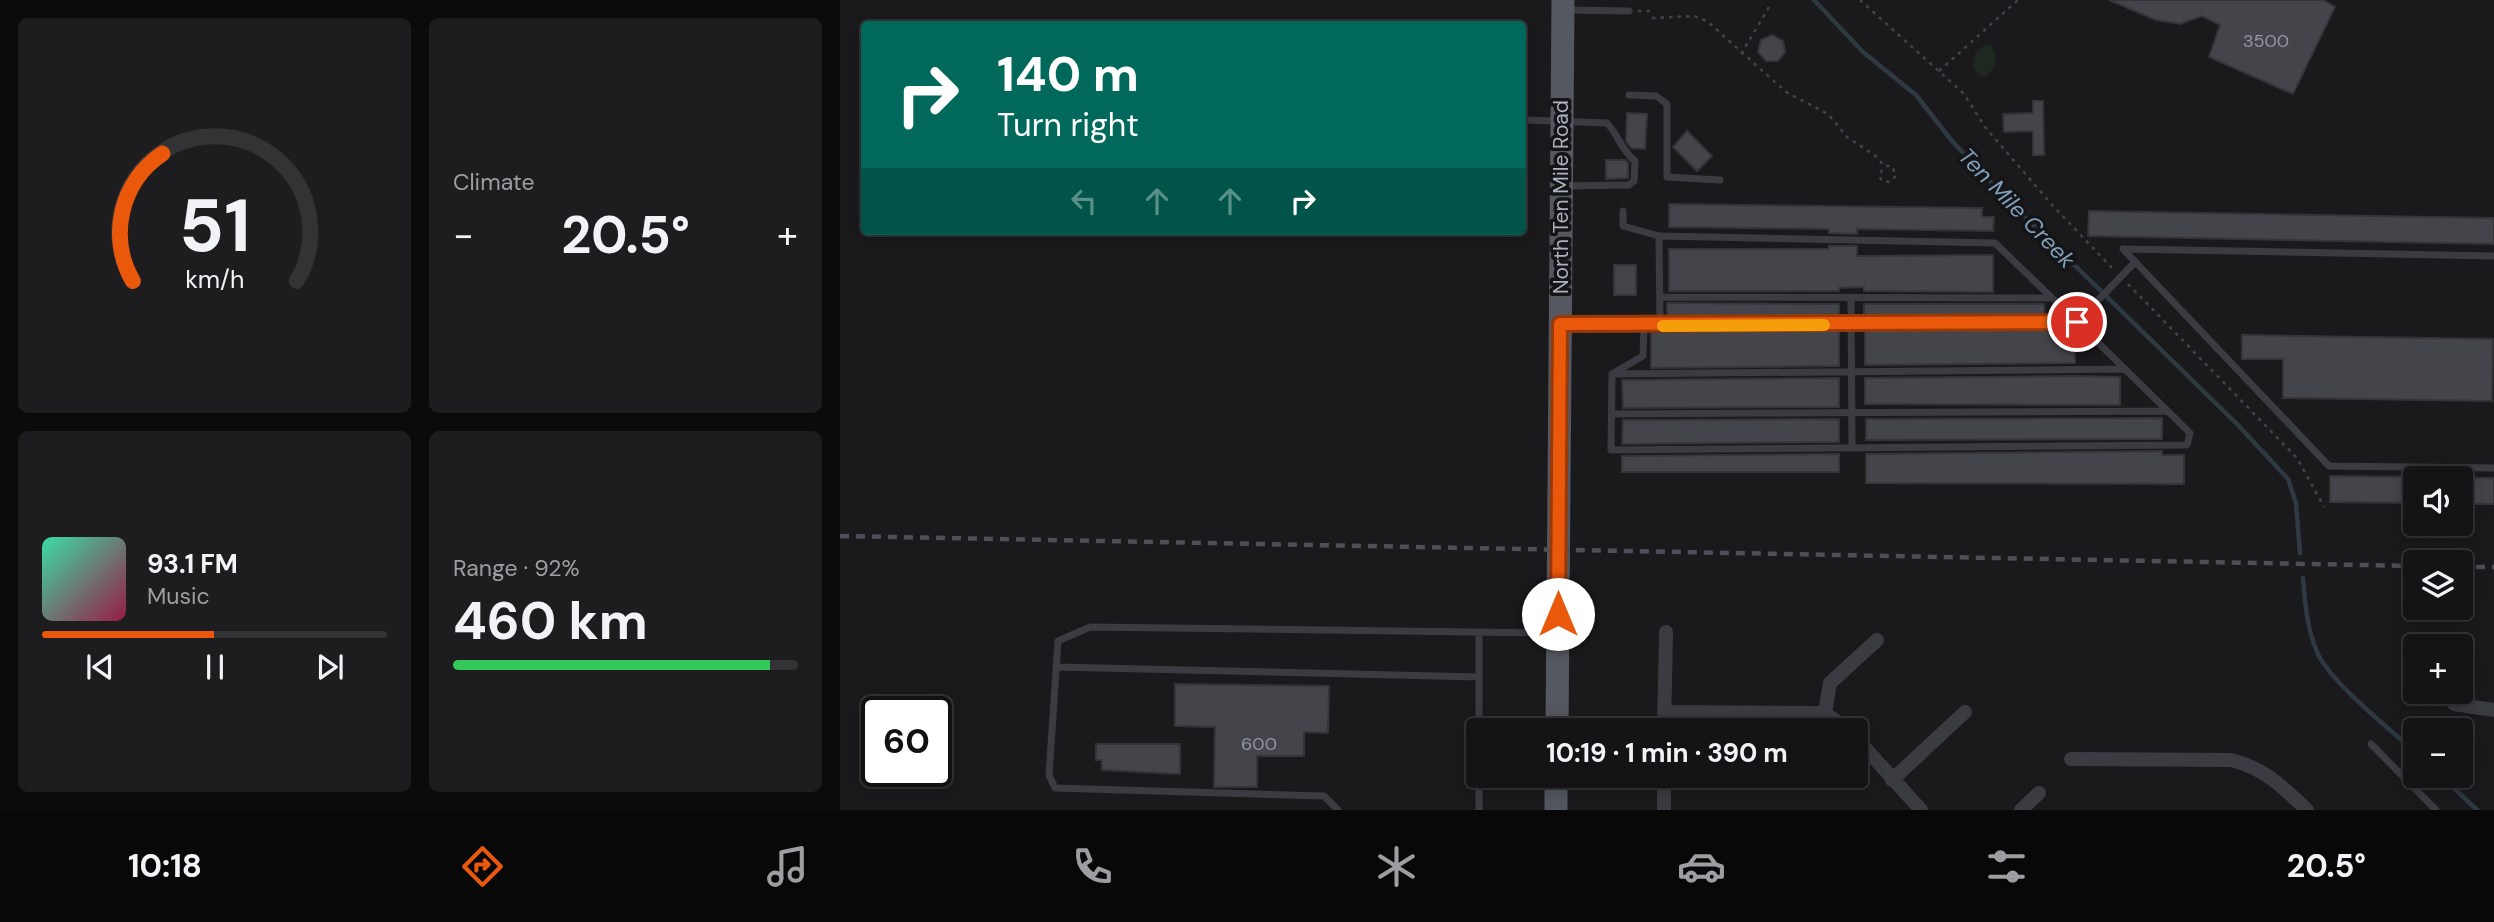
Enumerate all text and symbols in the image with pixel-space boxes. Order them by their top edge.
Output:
house number: 3500 [2243,29,2289,53]
text: 140 m [997,42,1139,106]
icon: right [882,49,973,140]
street label: North Ten Mile Road [1547,100,1575,294]
text: Turn right [997,104,1139,146]
water label: Ten Mile Creek [1952,141,2082,275]
text: Climate [453,167,535,197]
text: 51 [179,180,250,275]
icon: left [1065,182,1103,220]
icon: ahead [1138,182,1176,220]
icon: ahead [1211,182,1249,220]
icon: right [1284,182,1322,220]
text: 20.5° [561,201,690,269]
text: − [453,210,474,260]
text: + [777,210,798,260]
text: km/h [185,263,244,296]
pin [2047,292,2107,352]
icon: arrive [2058,303,2096,341]
map controls [2403,466,2473,788]
button: sound [2403,466,2473,536]
text: 93.1 FM [147,547,238,581]
button: layers [2403,550,2473,620]
text: Range · 92% [453,553,580,583]
position arrow [1521,577,1595,651]
text: Music [147,581,210,611]
text: 460 km [453,587,648,655]
button: + [2403,634,2473,704]
icon: previous [81,648,119,686]
icon: pause [196,648,234,686]
icon: next [311,648,349,686]
speed limit sign: 60 [861,696,952,787]
button: − [2403,718,2473,788]
house number: 600 [1241,732,1277,756]
text: 10:19 · 1 min · 390 m [1546,736,1788,770]
icon: directions [458,842,507,891]
icon: music [763,842,812,891]
icon: phone [1068,842,1117,891]
icon: climate [1372,842,1421,891]
icon: car [1677,842,1726,891]
icon: filters [1982,842,2031,891]
text: 10:18 [128,845,202,887]
text: 20.5° [2287,845,2366,887]

